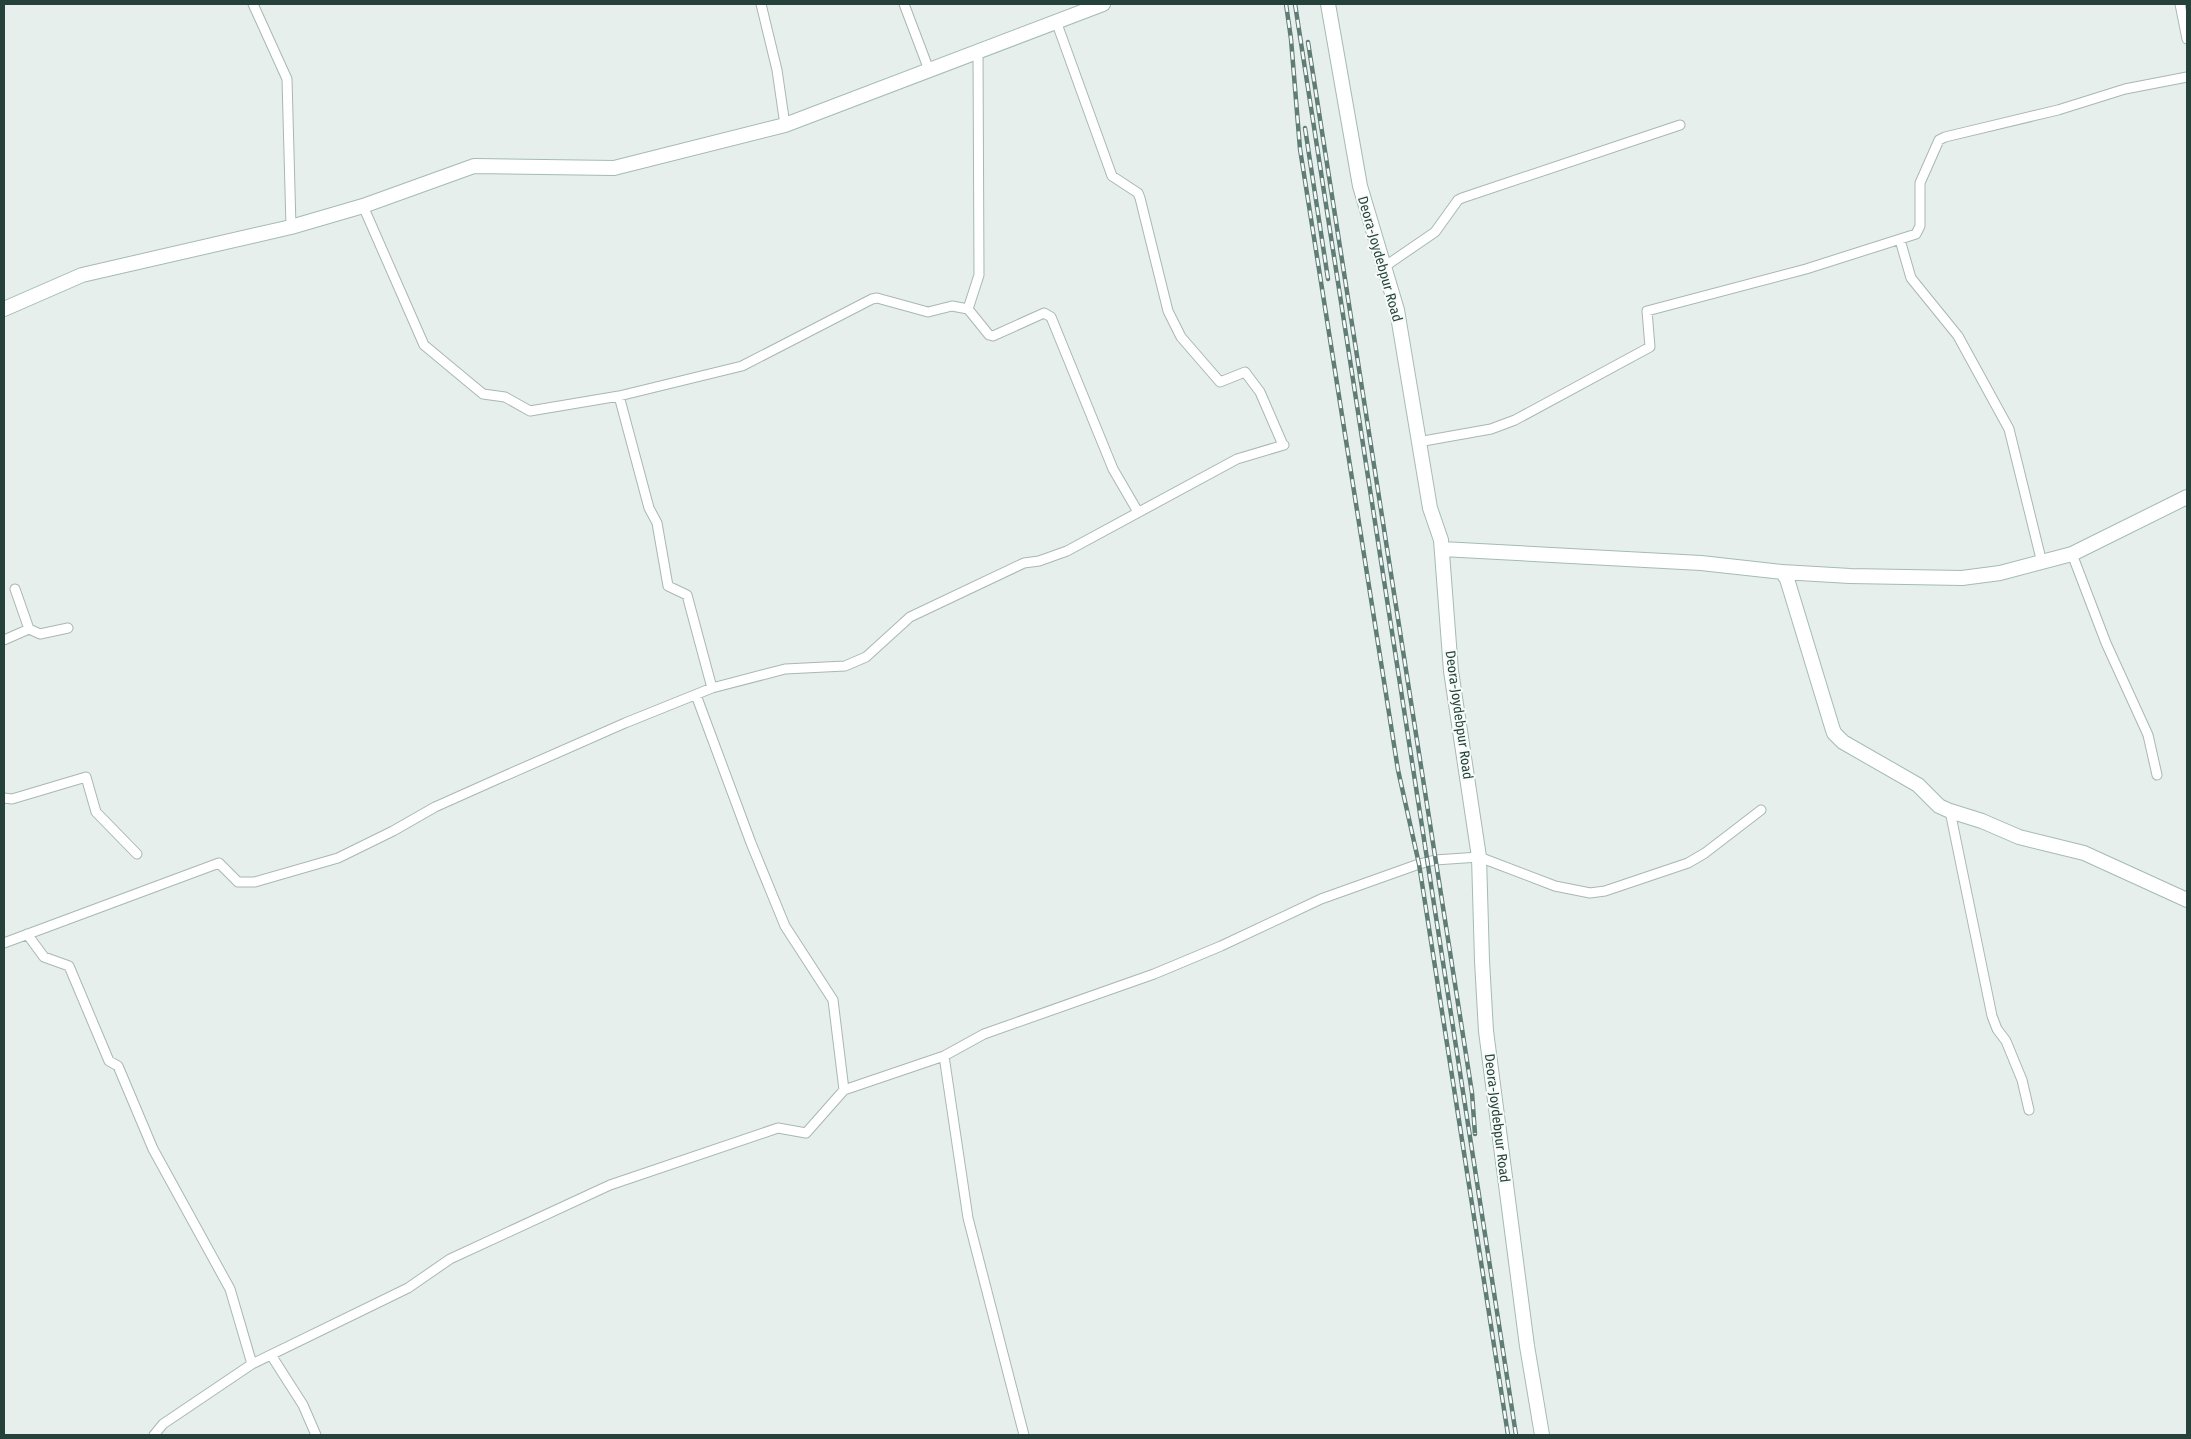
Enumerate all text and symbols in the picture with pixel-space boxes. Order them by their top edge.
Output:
street label: Deora-Joydebpur Road [1354,194,1406,324]
street label: Deora-Joydebpur Road [1442,650,1476,780]
street label: Deora-Joydebpur Road [1481,1053,1513,1183]

